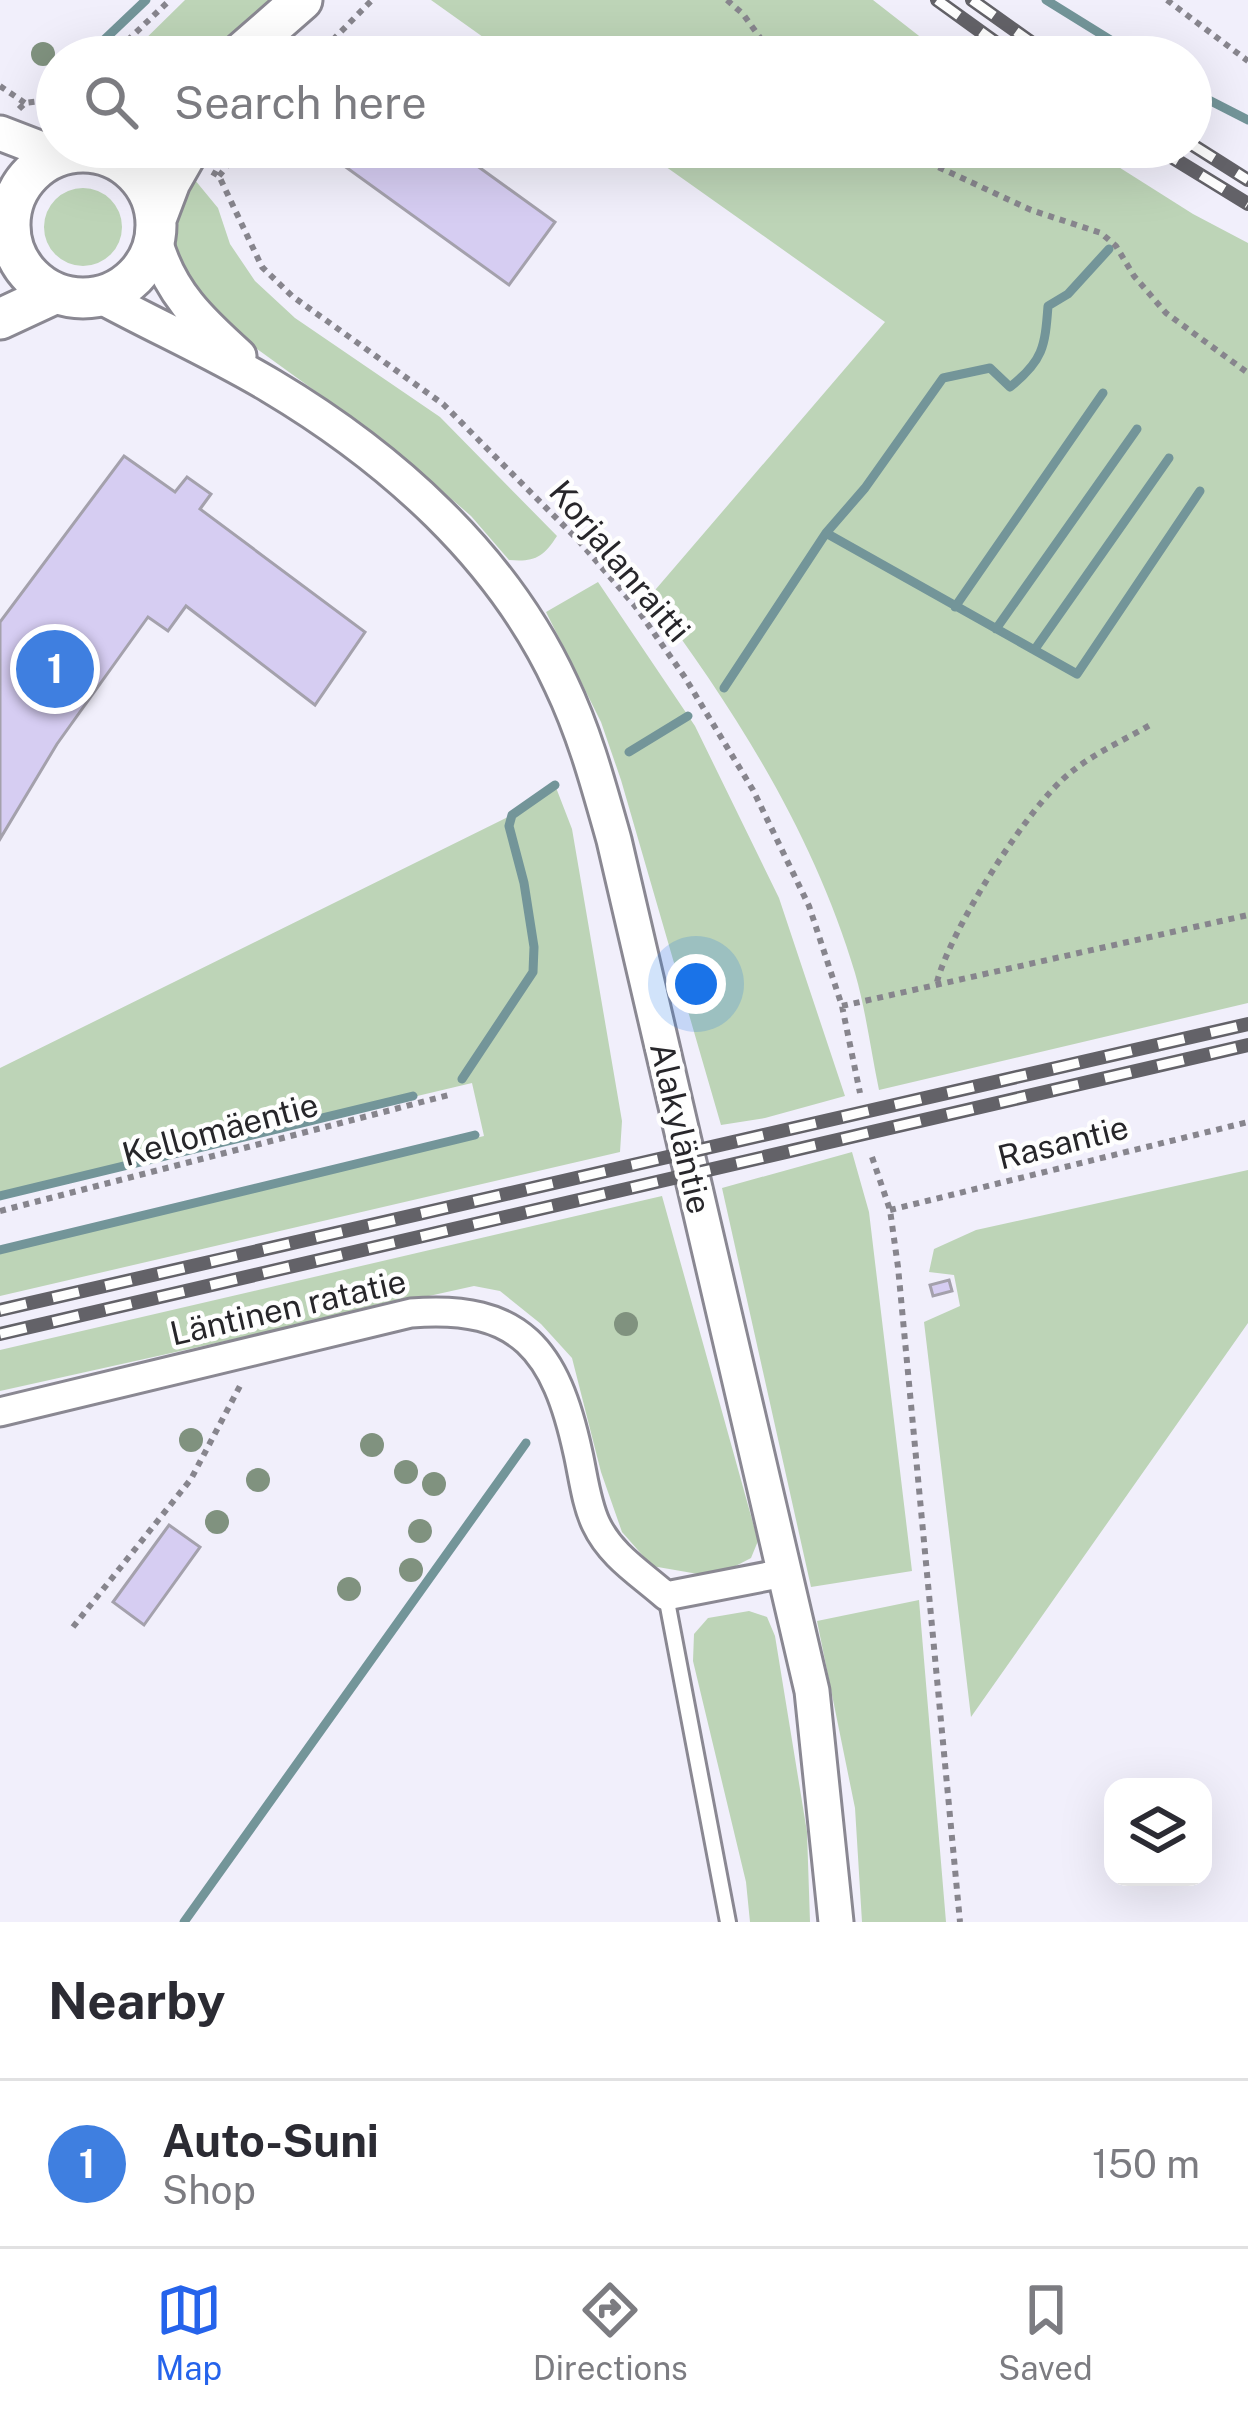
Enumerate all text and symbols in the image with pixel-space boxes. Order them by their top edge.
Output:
search box [36,36,1212,168]
icon: search [78,69,144,135]
text: Search here [174,76,427,129]
street label: Korjalanraitti [542,473,698,649]
pin: 1 [16,624,94,714]
your location [666,954,726,1014]
street label: Alakyläntie [643,1039,719,1217]
street label: Kellomäentie [118,1085,322,1173]
street label: Rasantie [994,1107,1132,1177]
street label: Läntinen ratatie [166,1261,410,1353]
map controls [1104,1778,1212,1886]
button: layers [1104,1778,1212,1886]
text: Nearby [48,1971,225,2030]
text: Auto-Suni [162,2114,379,2167]
text: 1 [79,2141,95,2187]
text: 150 m [1092,2141,1200,2187]
text: Shop [162,2167,256,2213]
tab: Map [155,2277,222,2387]
tab: Directions [533,2277,688,2387]
tab: Saved [998,2277,1093,2387]

